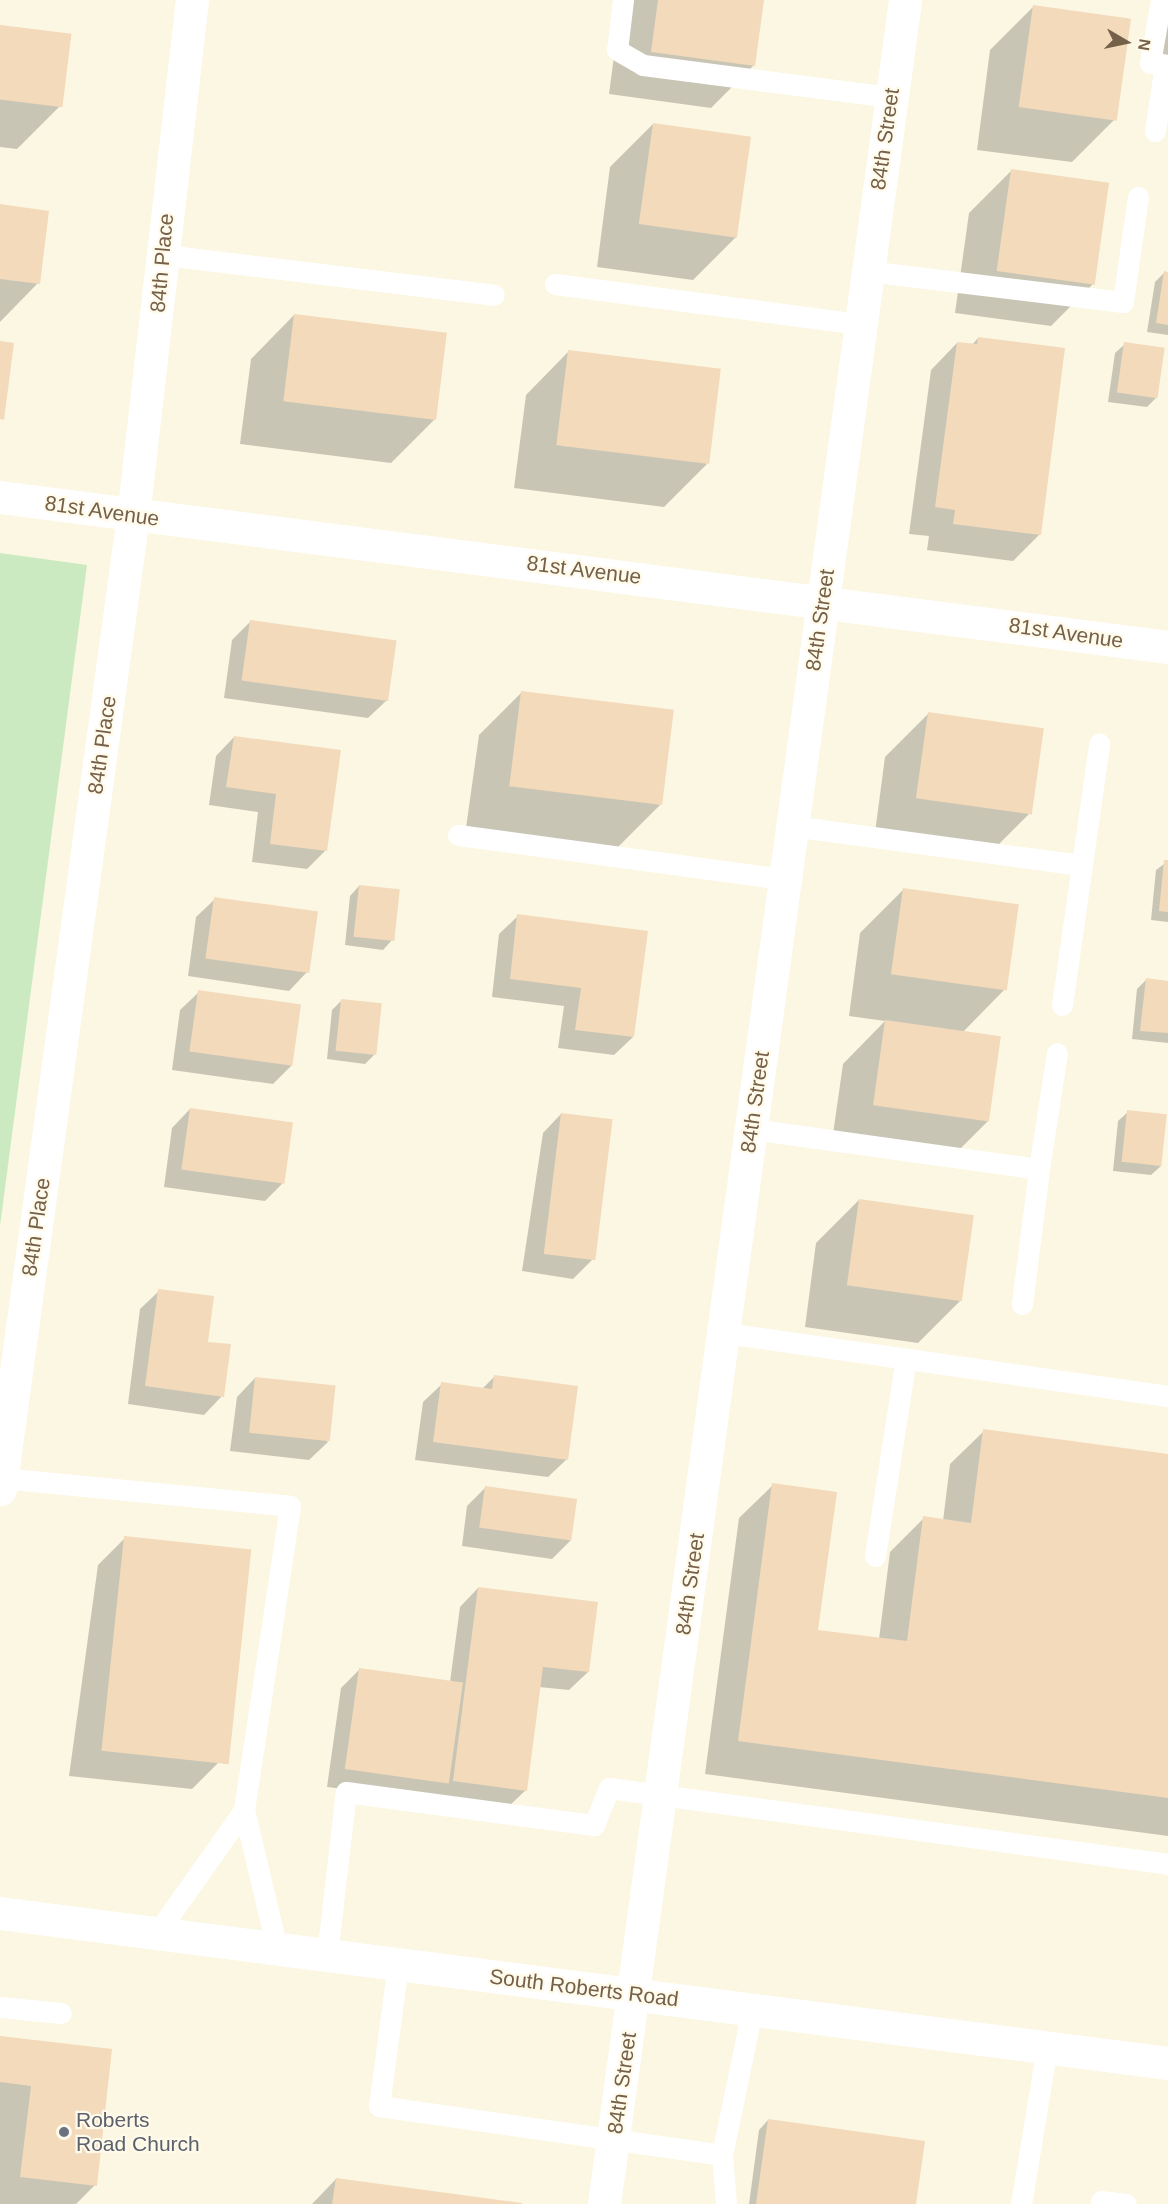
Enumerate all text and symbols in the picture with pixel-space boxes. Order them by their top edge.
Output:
north arrow [1096,12,1156,72]
text: N [1135,38,1154,52]
street label: 84th Street [865,86,905,192]
street label: 84th Place [145,212,179,314]
street label: 81st Avenue [43,490,161,532]
street label: 81st Avenue [525,550,643,590]
street label: 84th Street [800,567,840,673]
street label: 81st Avenue [1007,612,1125,654]
street label: 84th Place [83,694,121,796]
street label: 84th Street [735,1049,775,1155]
street label: 84th Place [17,1176,55,1278]
street label: 84th Street [670,1531,710,1637]
street label: South Roberts Road [488,1964,680,2012]
street label: 84th Street [602,2030,642,2136]
place label: Roberts Road Church [76,2107,200,2157]
marker: Roberts Road Church [57,2125,71,2139]

